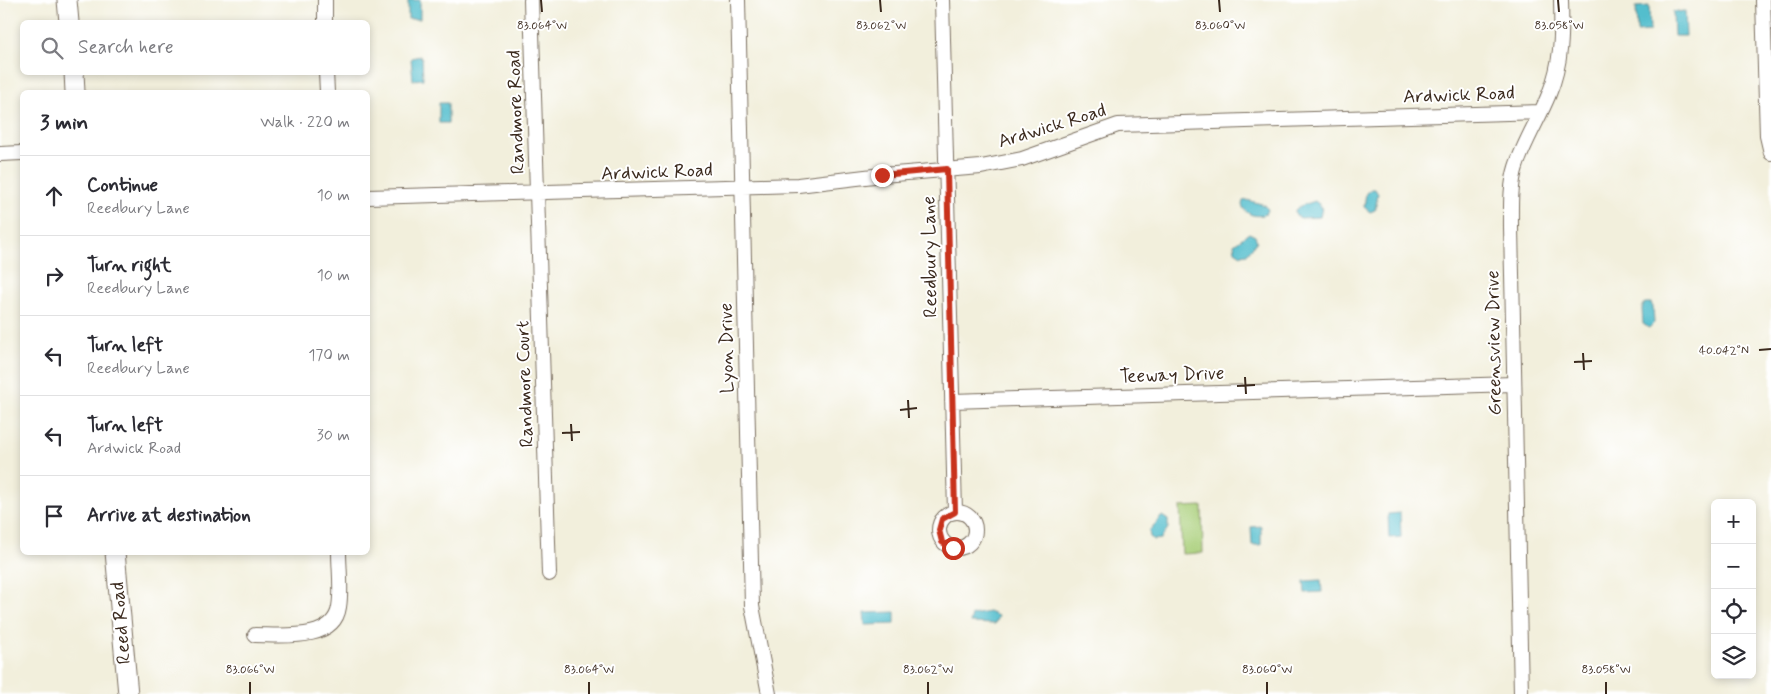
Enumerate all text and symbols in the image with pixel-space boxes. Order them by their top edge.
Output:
text: 83.064°W [517,18,567,34]
text: 83.062°W [856,18,906,34]
text: 83.060°W [1195,18,1245,34]
text: 83.058°W [1534,18,1584,34]
search box [20,20,370,75]
icon: search [38,34,66,62]
text: Search here [78,35,174,60]
street label: Randmore Road [501,49,531,175]
street label: Ardwick Road [1403,81,1515,109]
street label: Ardwick Road [995,98,1109,154]
text: 3 min [40,109,88,137]
text: Walk · 220 m [260,112,350,133]
street label: Ardwick Road [601,158,713,186]
route end [871,164,894,187]
text: Continue [87,173,158,198]
icon: ahead [40,182,68,210]
text: 10 m [317,185,350,206]
street label: Reedbury Lane [916,196,944,318]
text: Reedbury Lane [87,198,190,219]
text: Turn right [87,253,171,278]
icon: right [40,262,68,290]
text: 10 m [317,265,350,286]
street label: Greensview Drive [1480,270,1508,416]
text: Reedbury Lane [87,278,190,299]
street label: Lyon Drive [714,303,740,393]
street label: Randmore Court [510,320,540,448]
text: Turn left [87,333,163,358]
icon: left [40,342,68,370]
text: 40.042°N [1699,343,1749,359]
text: 170 m [308,345,350,366]
text: Reedbury Lane [87,358,190,379]
street label: Teeway Drive [1119,361,1225,389]
text: Turn left [87,413,163,438]
icon: left [40,422,68,450]
text: 30 m [317,425,350,446]
text: Ardwick Road [87,438,181,459]
map controls [1711,499,1756,679]
button: + [1711,499,1756,544]
icon: arrive [40,502,68,530]
text: Arrive at destination [87,503,251,528]
route start [942,537,965,560]
button: − [1711,544,1756,589]
street label: Reed Road [105,581,137,665]
button: locate [1711,589,1756,634]
button: layers [1711,634,1756,679]
text: 83.066°W [226,662,274,678]
text: 83.064°W [564,662,614,678]
text: 83.062°W [903,662,953,678]
text: 83.060°W [1242,662,1292,678]
text: 83.058°W [1581,662,1631,678]

